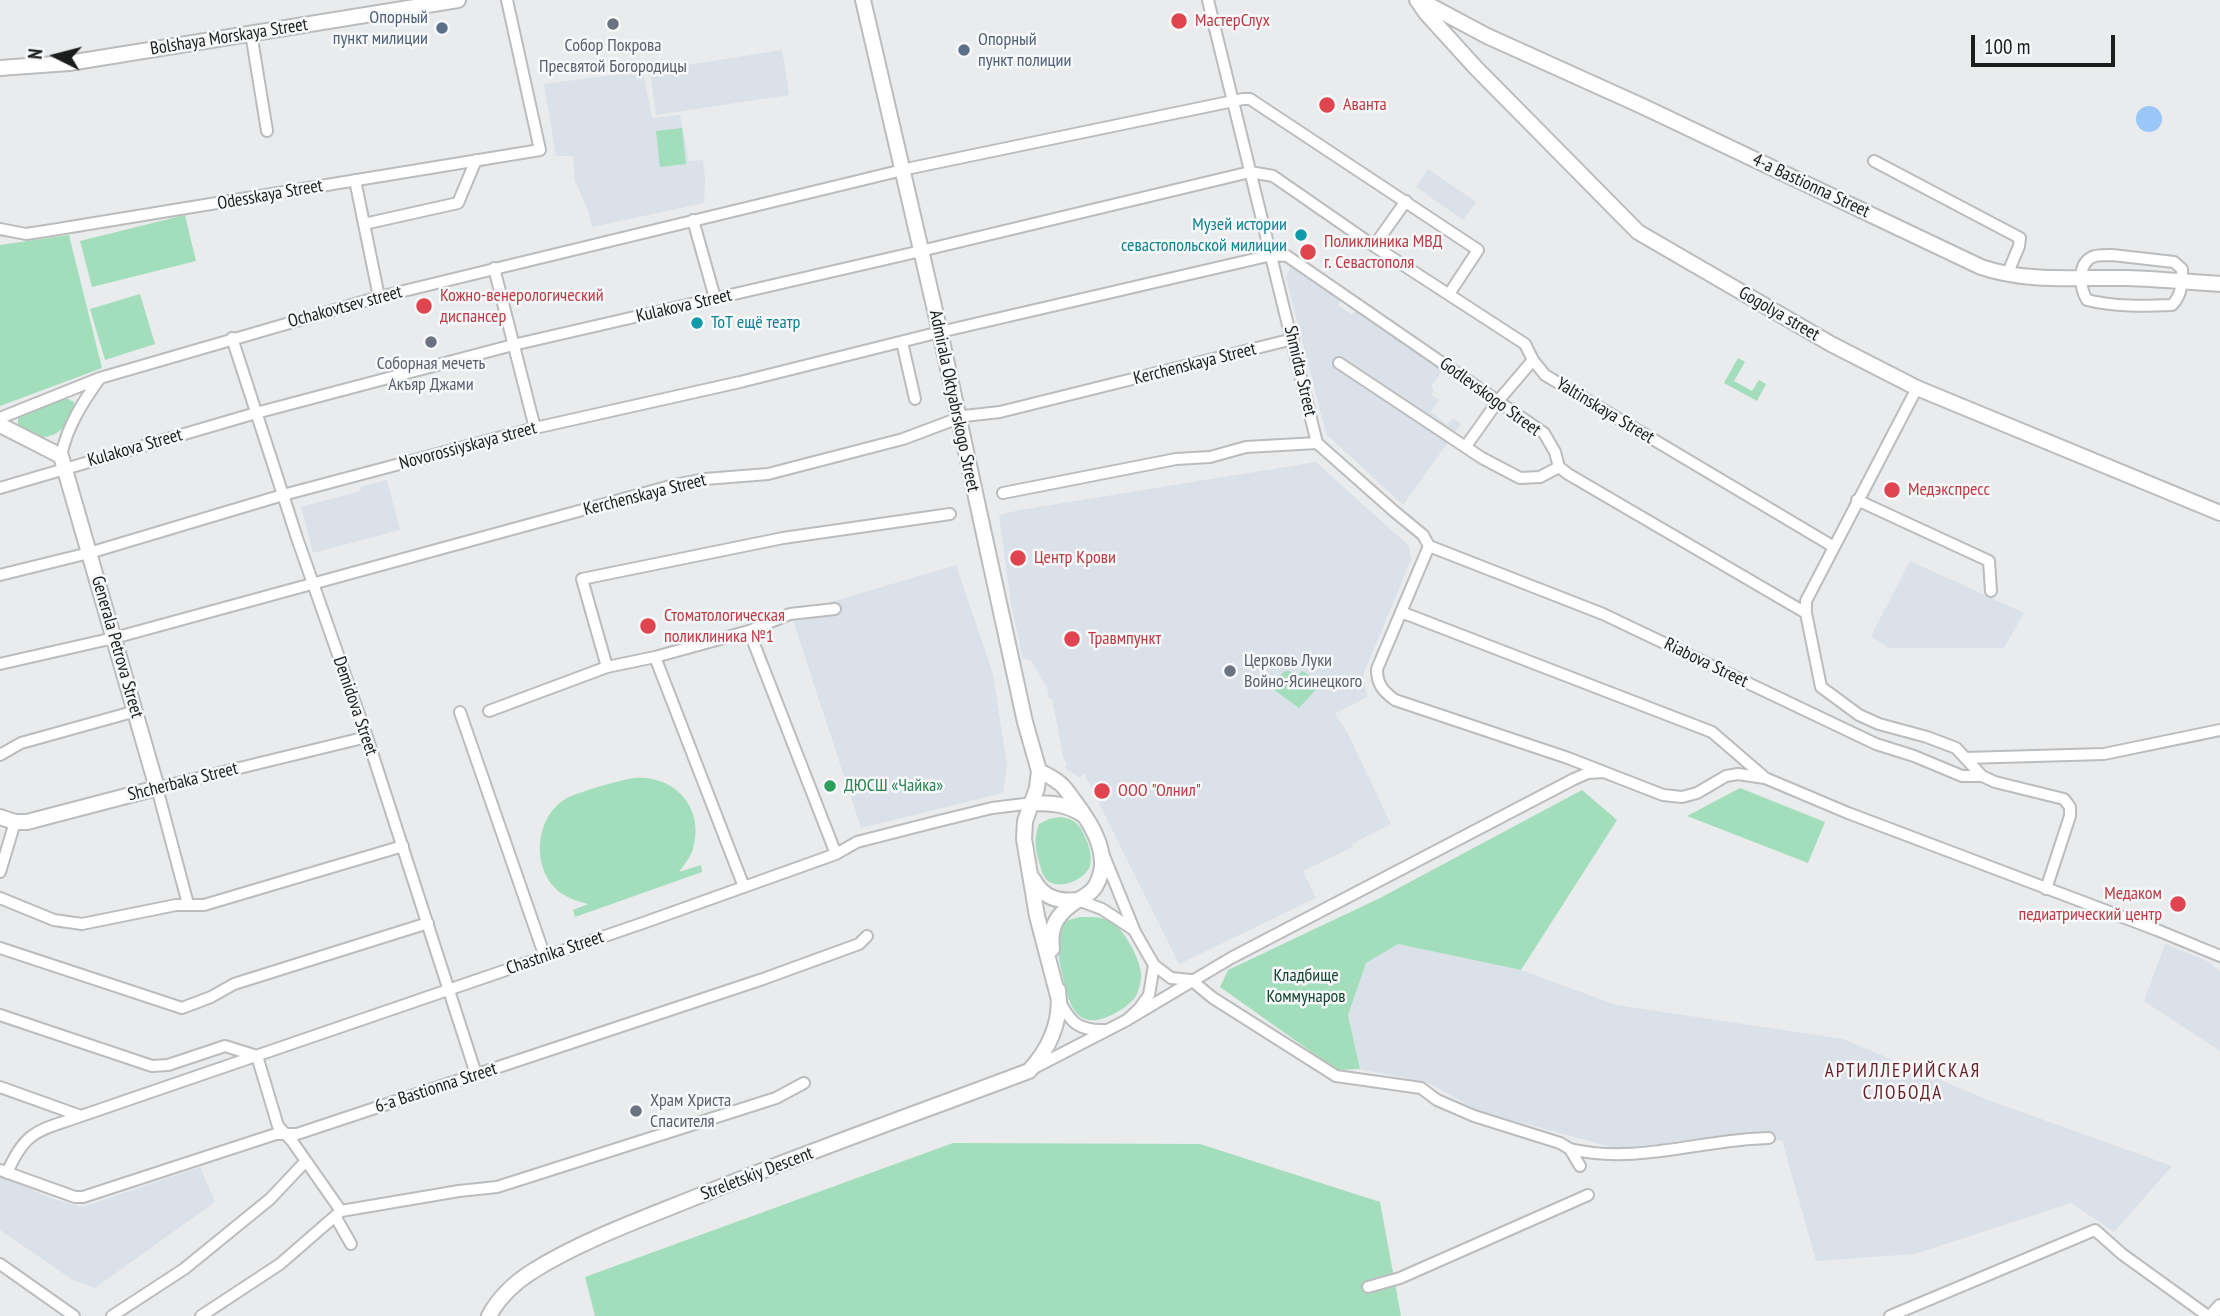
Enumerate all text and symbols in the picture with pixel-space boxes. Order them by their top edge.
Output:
place label: Опорный пункт милиции [333,7,428,50]
place label: МастерСлух [1195,10,1270,32]
marker: МастерСлух [1169,11,1189,31]
street label: Bolshaya Morskaya Street [149,14,309,60]
marker: Собор Покрова Пресвятой Богородицы [605,16,621,32]
marker: Опорный пункт милиции [434,20,450,36]
north arrow [21,21,91,91]
scale bar [1975,21,2118,65]
place label: Опорный пункт полиции [978,29,1071,72]
text: 100 m [1984,33,2030,60]
place label: Собор Покрова Пресвятой Богородицы [539,35,687,78]
marker: Опорный пункт полиции [956,42,972,58]
text: N [23,47,48,60]
place label: Аванта [1343,94,1387,116]
marker: Аванта [1317,95,1337,115]
street label: 4-a Bastionna Street [1749,149,1873,223]
street label: Odesskaya Street [216,175,324,215]
place label: Музей истории севастопольской милиции [1121,214,1287,256]
marker: Музей истории севастопольской милиции [1293,227,1309,243]
place label: Поликлиника МВД г. Севастополя [1324,231,1442,274]
marker: Поликлиника МВД г. Севастополя [1298,242,1318,262]
street label: Ochakovtsev street [286,281,404,333]
street label: Gogolya street [1735,282,1823,346]
place label: Кожно-венерологический диспансер [440,285,604,328]
street label: Kulakova Street [634,285,734,327]
marker: Кожно-венерологический диспансер [414,296,434,316]
street label: Admirala Oktyabrskogo Street [924,308,984,494]
place label: ТоТ ещё театр [711,312,800,334]
marker: ТоТ ещё театр [689,315,705,331]
street label: Shmidta Street [1279,324,1321,418]
marker: Соборная мечеть Акъяр Джами [423,334,439,350]
street label: Kerchenskaya Street [1131,338,1259,390]
place label: Соборная мечеть Акъяр Джами [377,353,485,396]
street label: Godlevskogo Street [1435,353,1545,441]
street label: Yaltinskaya Street [1552,373,1658,449]
street label: Novorossiyskaya street [397,417,539,475]
street label: Kulakova Street [85,424,185,472]
street label: Kerchenskaya Street [581,469,709,521]
place label: Медэкспресс [1908,479,1990,501]
marker: Медэкспресс [1882,480,1902,500]
place label: Центр Крови [1034,547,1116,569]
marker: Центр Крови [1008,548,1028,568]
street label: Generala Petrova Street [86,573,148,721]
place label: Стоматологическая поликлиника №1 [664,605,785,648]
marker: Стоматологическая поликлиника №1 [638,616,658,636]
place label: Травмпункт [1088,628,1161,650]
marker: Травмпункт [1062,629,1082,649]
street label: Riabova Street [1661,633,1751,693]
place label: Церковь Луки Войно-Ясинецкого [1244,650,1362,692]
street label: Demidova Street [328,654,382,758]
marker: Церковь Луки Войно-Ясинецкого [1222,663,1238,679]
street label: Shcherbaka Street [126,758,240,806]
place label: ДЮСШ «Чайка» [844,775,943,797]
marker: ДЮСШ «Чайка» [822,778,838,794]
place label: ООО "Олнил" [1118,780,1201,802]
marker: ООО "Олнил" [1092,781,1112,801]
place label: Медаком педиатрический центр [2018,883,2162,926]
marker: Медаком педиатрический центр [2168,894,2188,914]
street label: Chastnika Street [504,926,606,980]
park label: Кладбище Коммунаров [1266,965,1346,1007]
street label: 6-a Bastionna Street [372,1058,500,1118]
district label: АРТИЛЛЕРИЙСКАЯ СЛОБОДА [1827,1061,1979,1105]
place label: Храм Христа Спасителя [650,1090,731,1132]
marker: Храм Христа Спасителя [628,1103,644,1119]
street label: Streletskiy Descent [698,1143,816,1205]

